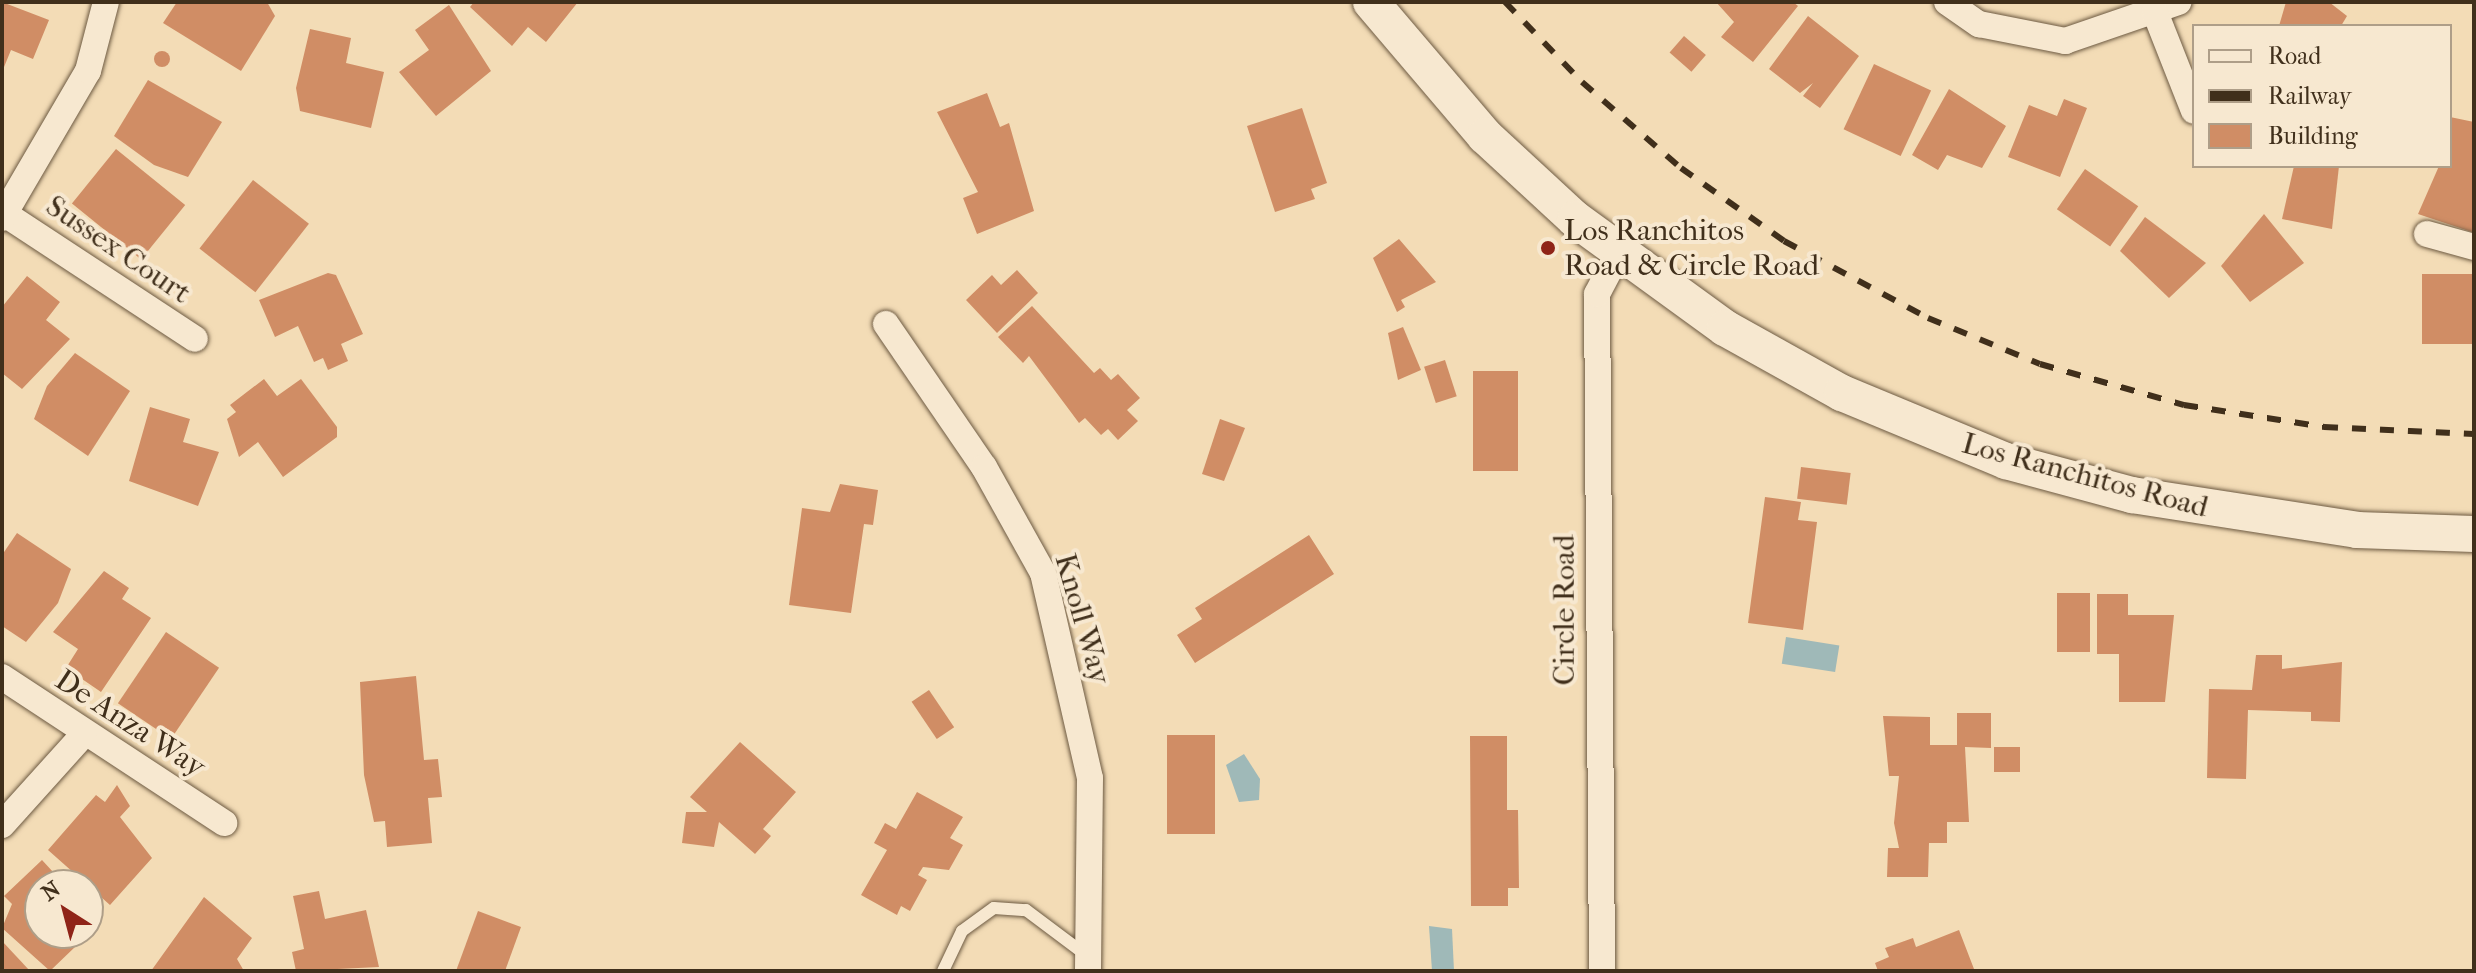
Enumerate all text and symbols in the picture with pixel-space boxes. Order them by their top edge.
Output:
legend [2192,24,2452,168]
text: Road [2268,42,2321,70]
text: Railway [2268,82,2351,110]
text: Building [2268,122,2358,150]
street label: Sussex Court [39,188,197,312]
place label: Los Ranchitos Road & Circle Road [1564,213,1819,284]
marker: Los Ranchitos Road & Circle Road [1539,239,1557,257]
street label: Los Ranchitos Road [1958,426,2212,526]
street label: Circle Road [1547,535,1583,685]
street label: Knoll Way [1046,550,1118,688]
street label: De Anza Way [48,662,212,786]
north arrow [24,869,104,949]
text: N [37,876,65,907]

